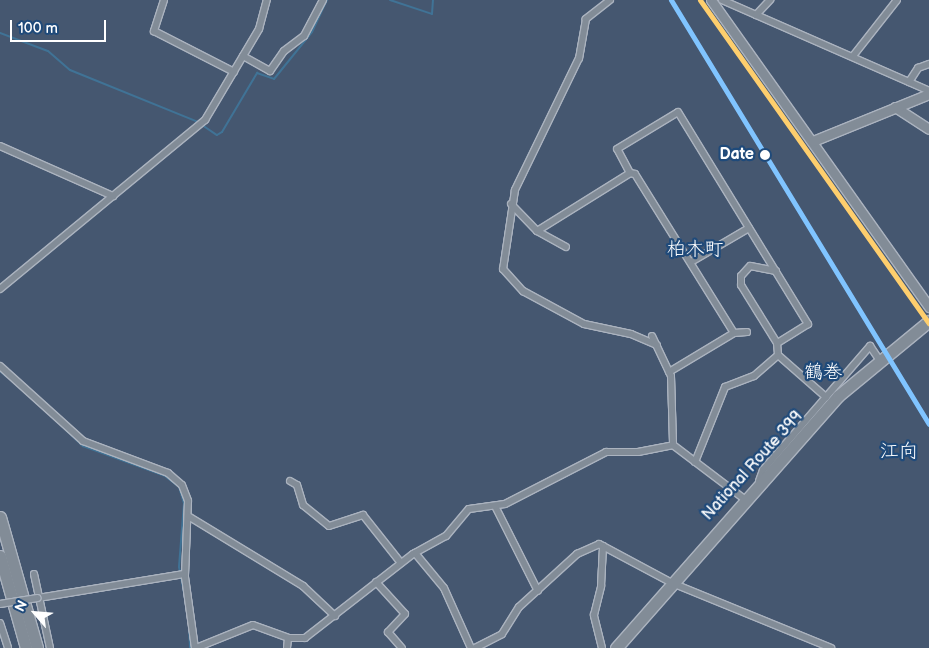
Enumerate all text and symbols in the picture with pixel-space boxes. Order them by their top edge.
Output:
scale bar [12,10,109,42]
text: 100 m [18,19,58,38]
place label: Date [719,145,754,165]
marker: Date [758,148,772,162]
district label: 柏木町 [667,239,723,261]
district label: 鶴巻 [804,362,842,384]
street label: National Route 399 [699,407,807,525]
district label: 江向 [880,441,918,463]
north arrow [10,588,60,638]
text: N [11,597,31,615]

